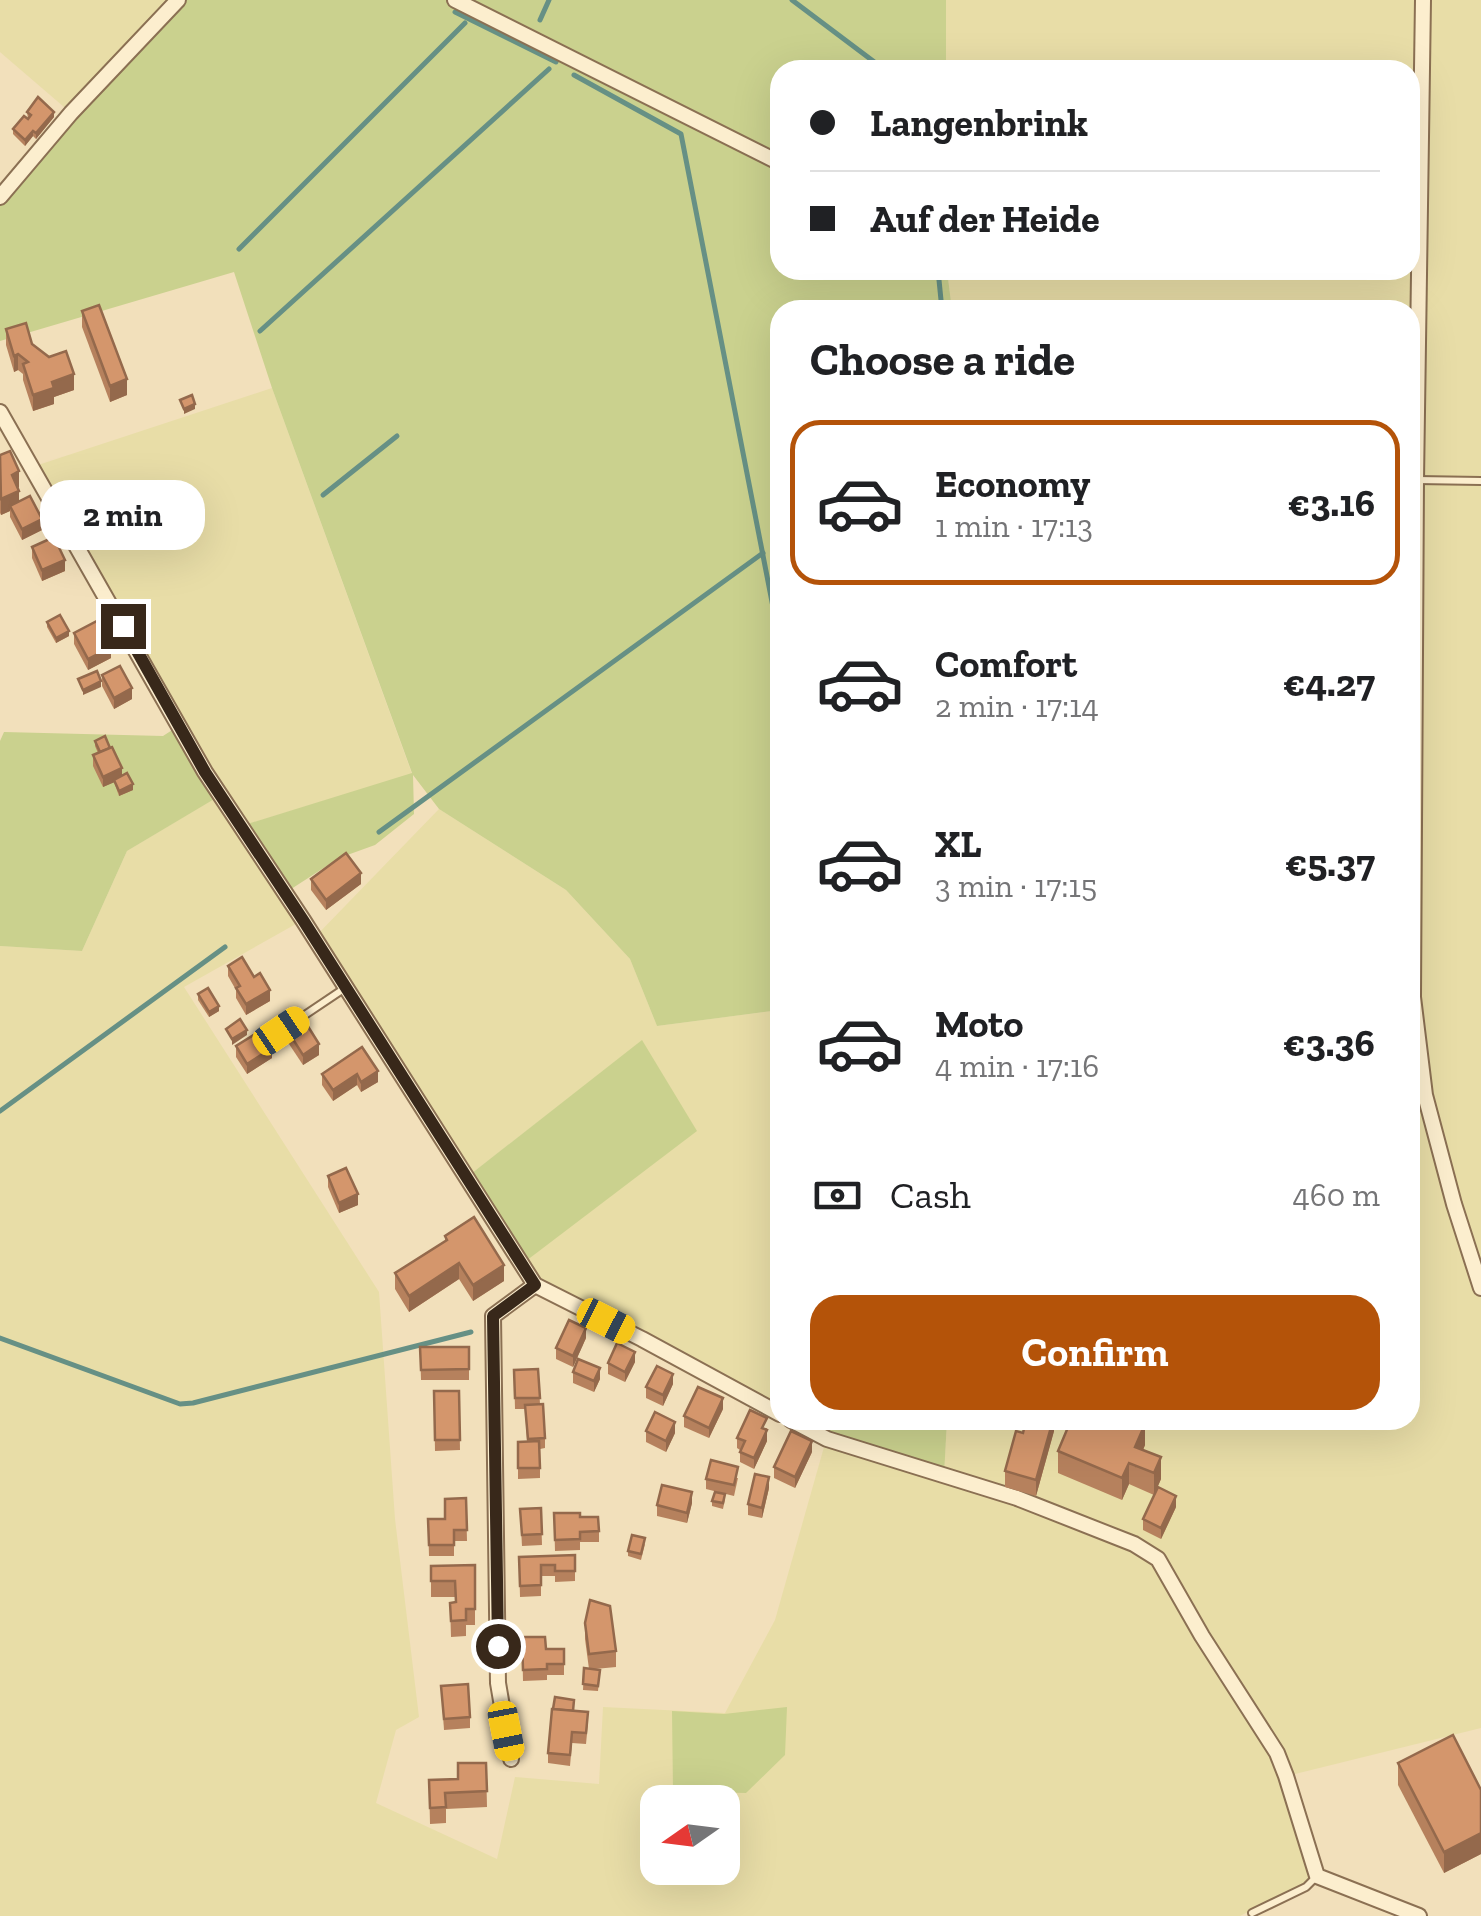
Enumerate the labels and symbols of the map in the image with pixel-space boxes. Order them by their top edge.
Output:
callout: 2 min [41,481,206,551]
route end [101,604,146,649]
car [248,1002,314,1060]
car [572,1294,640,1348]
route start [476,1624,521,1669]
car [486,1699,526,1763]
north arrow [640,1785,740,1885]

